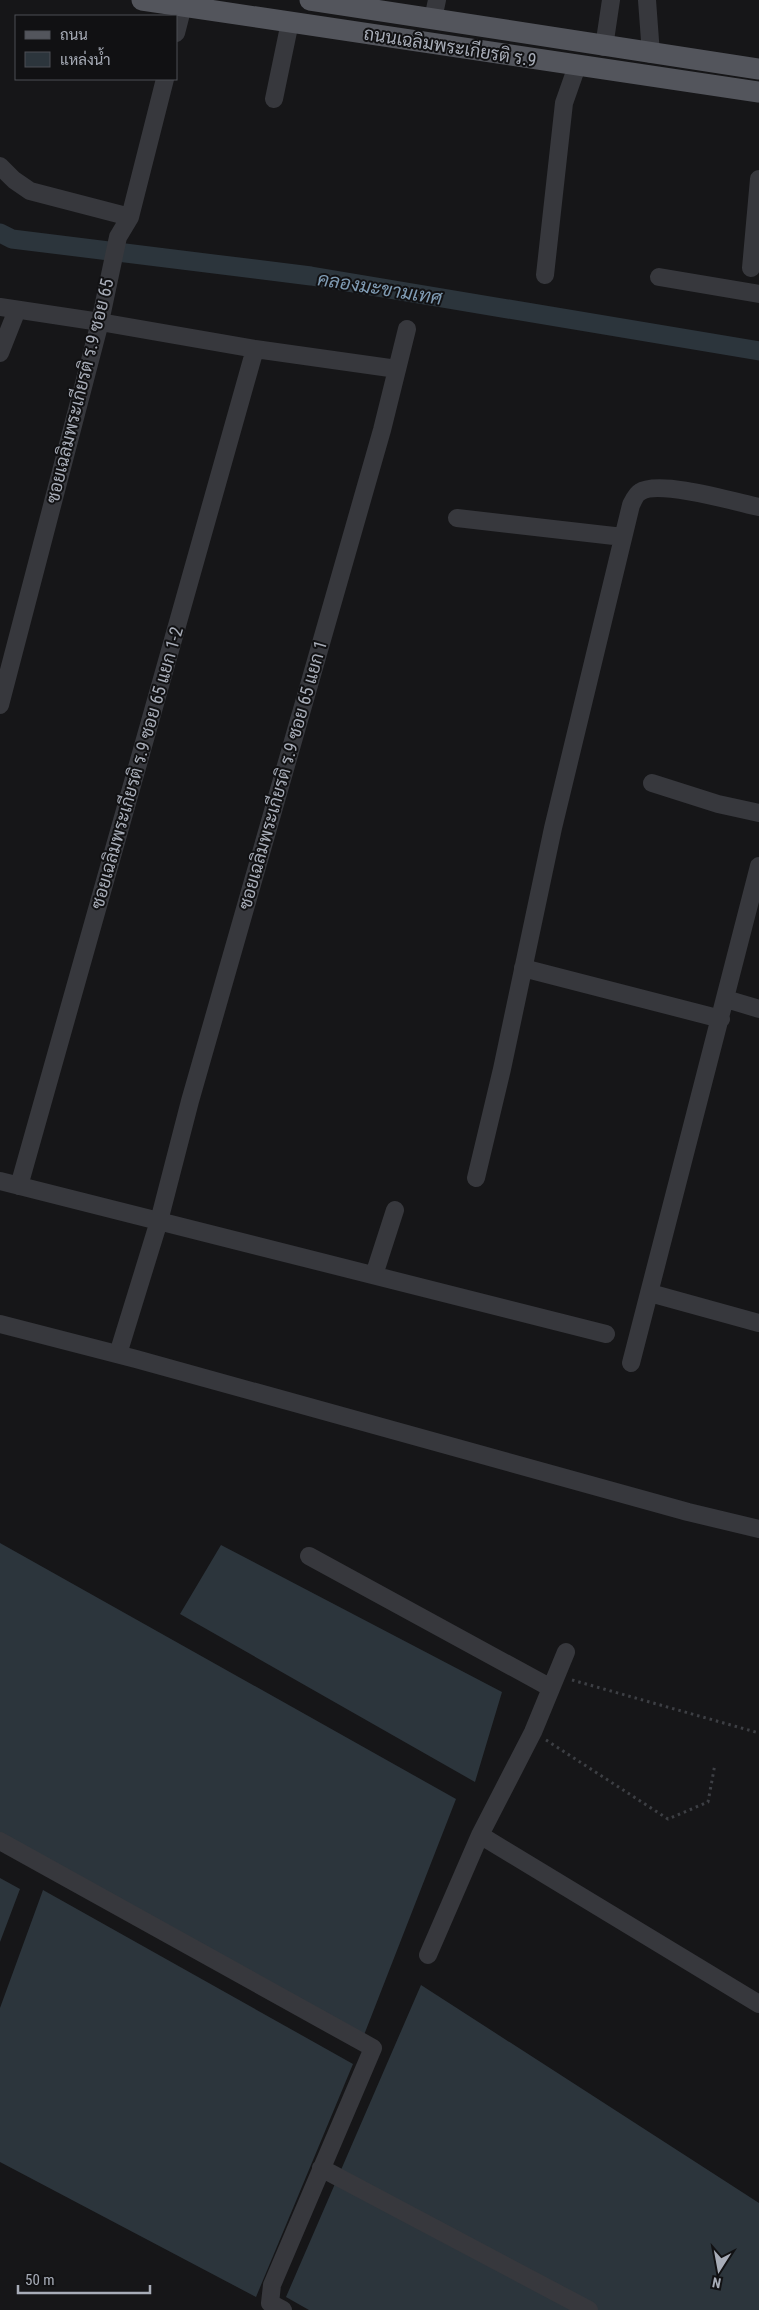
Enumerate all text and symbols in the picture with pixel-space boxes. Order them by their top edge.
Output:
legend [15,15,178,80]
street label: ถนนเฉลิมพระเกียรติ ร.9 [362,21,538,71]
text: ถนน [60,26,88,44]
text: แหล่งน้ำ [60,47,111,69]
water label: คลองมะขามเทศ [316,267,445,310]
street label: ซอยเฉลิมพระเกียรติ ร.9 ซอย 65 [39,276,118,505]
street label: ซอยเฉลิมพระเกียรติ ร.9 ซอย 65 แยก 1-2 [84,624,187,911]
street label: ซอยเฉลิมพระเกียรติ ร.9 ซอย 65 แยก 1 [232,637,331,912]
north arrow [694,2245,744,2295]
scale bar [18,2262,150,2294]
text: 50 m [25,2271,55,2289]
text: N [711,2274,722,2291]

